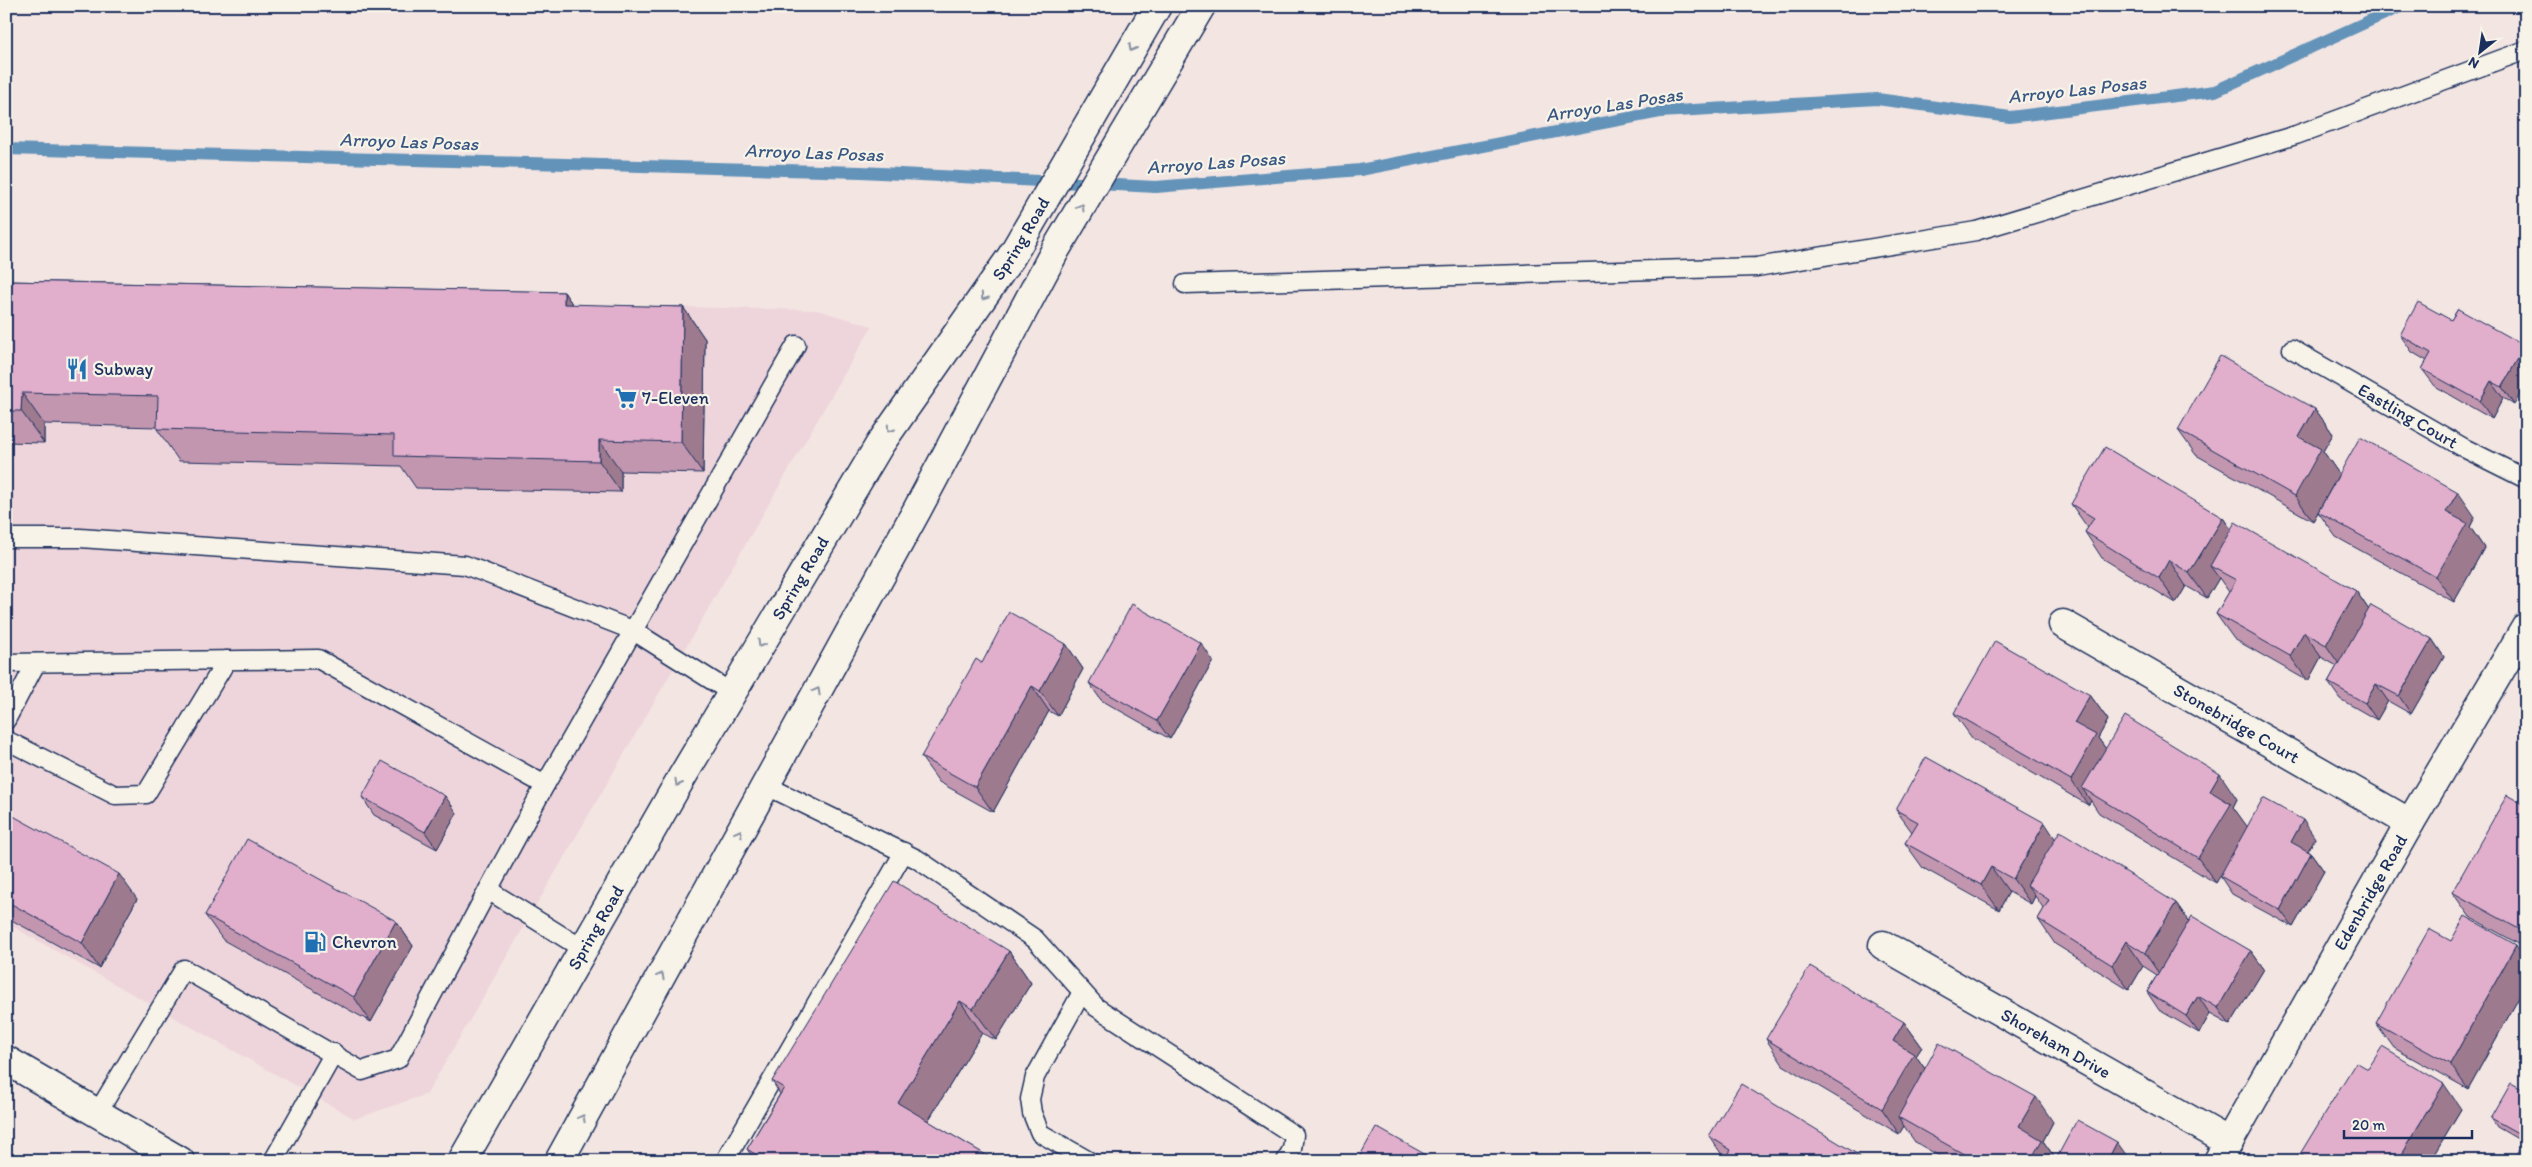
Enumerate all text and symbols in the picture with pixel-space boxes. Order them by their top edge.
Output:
north arrow [2454,28,2504,78]
one-way arrow [1129,43,1139,52]
text: N [2465,53,2482,73]
water label: Arroyo Las Posas [2007,71,2148,108]
water label: Arroyo Las Posas [1544,82,1685,127]
water label: Arroyo Las Posas [339,128,479,155]
water label: Arroyo Las Posas [744,139,884,166]
water label: Arroyo Las Posas [1146,146,1286,179]
street label: Spring Road [987,193,1055,285]
one-way arrow [1075,204,1085,213]
one-way arrow [981,291,990,300]
restaurant icon: Subway [64,356,90,382]
place label: Subway [94,358,154,380]
street label: Eastling Court [2354,379,2462,454]
supermarket icon: 7-Eleven [613,385,639,411]
place label: 7-Eleven [642,387,709,409]
one-way arrow [887,424,896,433]
street label: Spring Road [767,532,834,624]
one-way arrow [758,638,768,647]
street label: Stonebridge Court [2170,679,2304,768]
one-way arrow [811,687,821,696]
one-way arrow [675,778,685,787]
one-way arrow [733,829,743,838]
street label: Edenbridge Road [2329,830,2412,954]
street label: Spring Road [563,881,629,974]
fuel station icon: Chevron [302,929,328,955]
place label: Chevron [332,931,397,953]
one-way arrow [654,972,664,981]
street label: Shoreham Drive [1997,1004,2115,1083]
scale bar [2344,1107,2472,1139]
one-way arrow [576,1114,586,1123]
text: 20 m [2352,1116,2386,1134]

